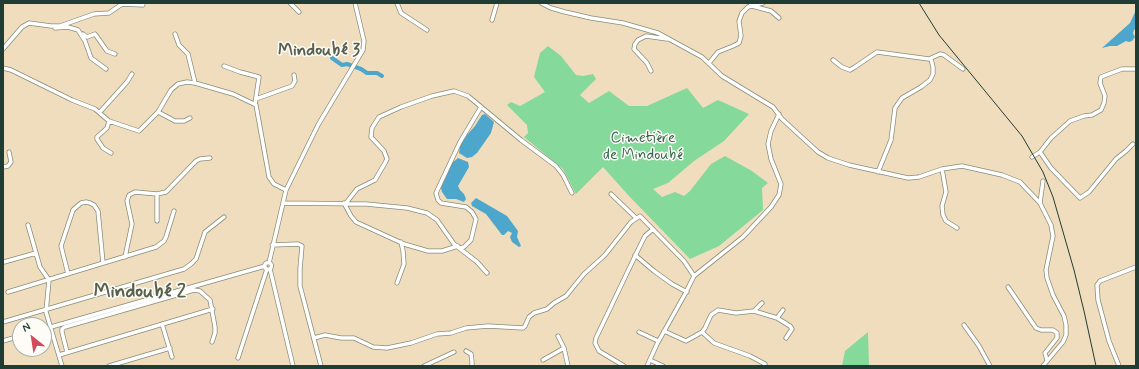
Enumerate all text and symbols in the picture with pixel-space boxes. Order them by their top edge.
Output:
district label: Mindoubé 3 [278,41,360,61]
park label: Cimetière de Mindoubé [603,130,683,165]
district label: Mindoubé 2 [94,282,186,304]
north arrow [12,317,52,357]
text: N [20,320,33,335]

